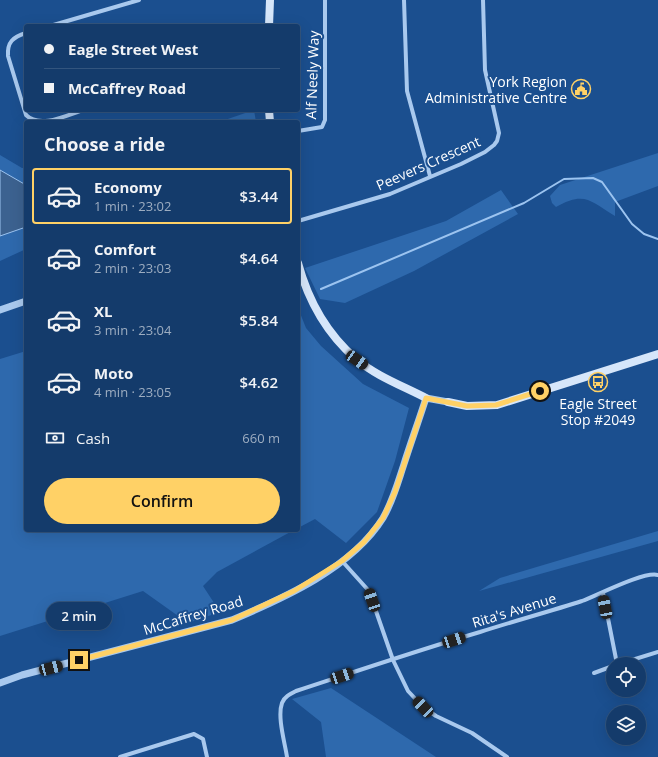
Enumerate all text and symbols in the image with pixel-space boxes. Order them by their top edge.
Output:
street label: Alf Neely Way [301,29,323,120]
text: Eagle Street West [68,39,198,59]
place label: York Region Administrative Centre [425,72,567,107]
text: McCaffrey Road [68,78,186,98]
public building icon: York Region Administrative Centre [570,78,592,100]
street label: Peevers Crescent [373,131,483,195]
text: Choose a ride [44,132,165,156]
text: Economy [94,177,162,197]
icon: car [46,178,82,214]
text: $3.44 [240,186,278,206]
text: 1 min · 23:02 [94,197,171,215]
text: Comfort [94,239,156,259]
icon: car [46,240,82,276]
text: $4.64 [240,248,278,268]
text: 2 min · 23:03 [94,259,171,277]
text: XL [94,301,112,321]
icon: car [46,302,82,338]
text: $5.84 [240,310,278,330]
text: 3 min · 23:04 [94,321,171,339]
car [344,348,370,372]
text: Moto [94,363,133,383]
icon: car [46,364,82,400]
bus stop icon: Eagle Street Stop #2049 [587,371,609,393]
text: $4.62 [240,372,278,392]
route start [531,382,549,400]
text: 4 min · 23:05 [94,383,171,401]
place label: Eagle Street Stop #2049 [559,394,637,429]
icon: cash [44,427,66,449]
text: Cash [76,428,110,448]
text: 660 m [242,429,280,447]
button: Confirm [44,478,280,524]
car [362,587,382,613]
street label: Rita's Avenue [470,588,559,632]
street label: McCaffrey Road [141,591,245,639]
car [597,594,613,620]
callout: 2 min [46,602,112,630]
text: 2 min [61,607,97,625]
car [441,631,467,649]
route end [70,651,88,669]
map controls [606,657,646,745]
button: locate [606,657,646,697]
car [38,659,64,677]
car [329,667,355,685]
car [410,694,436,720]
button: layers [606,705,646,745]

